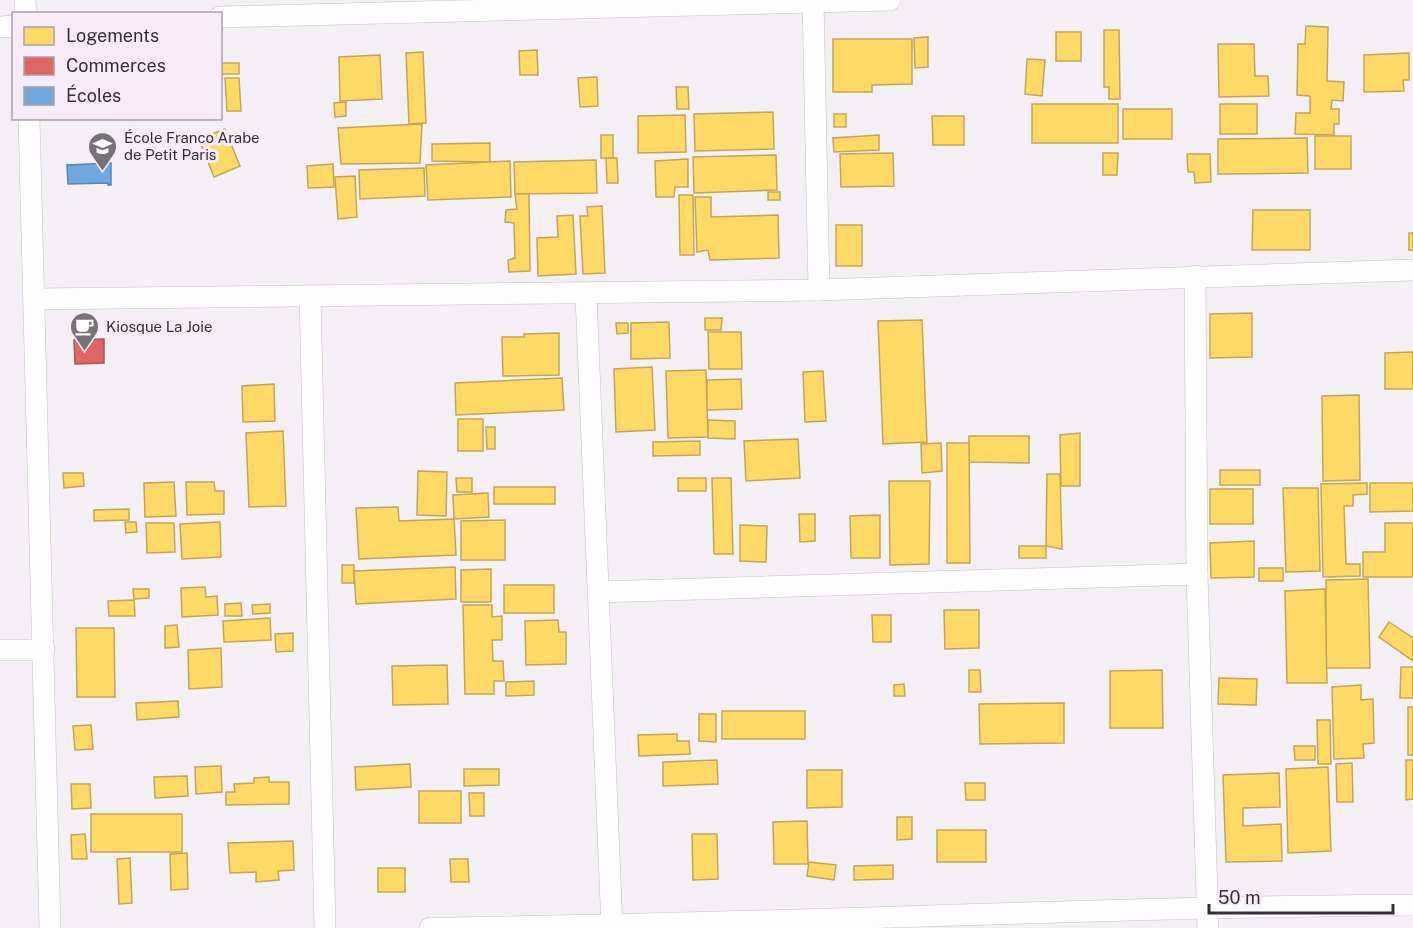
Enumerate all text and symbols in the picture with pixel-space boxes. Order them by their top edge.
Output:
legend [12,12,222,120]
text: Logements [66,25,159,46]
text: Commerces [66,55,166,76]
text: Écoles [66,84,121,106]
place label: École Franco Arabe de Petit Paris [124,129,260,163]
school or university icon: École Franco Arabe de Petit Paris [87,130,119,172]
cafe icon: Kiosque La Joie [69,310,101,352]
place label: Kiosque La Joie [106,318,213,335]
scale bar [1209,877,1394,915]
text: 50 m [1218,887,1261,908]

